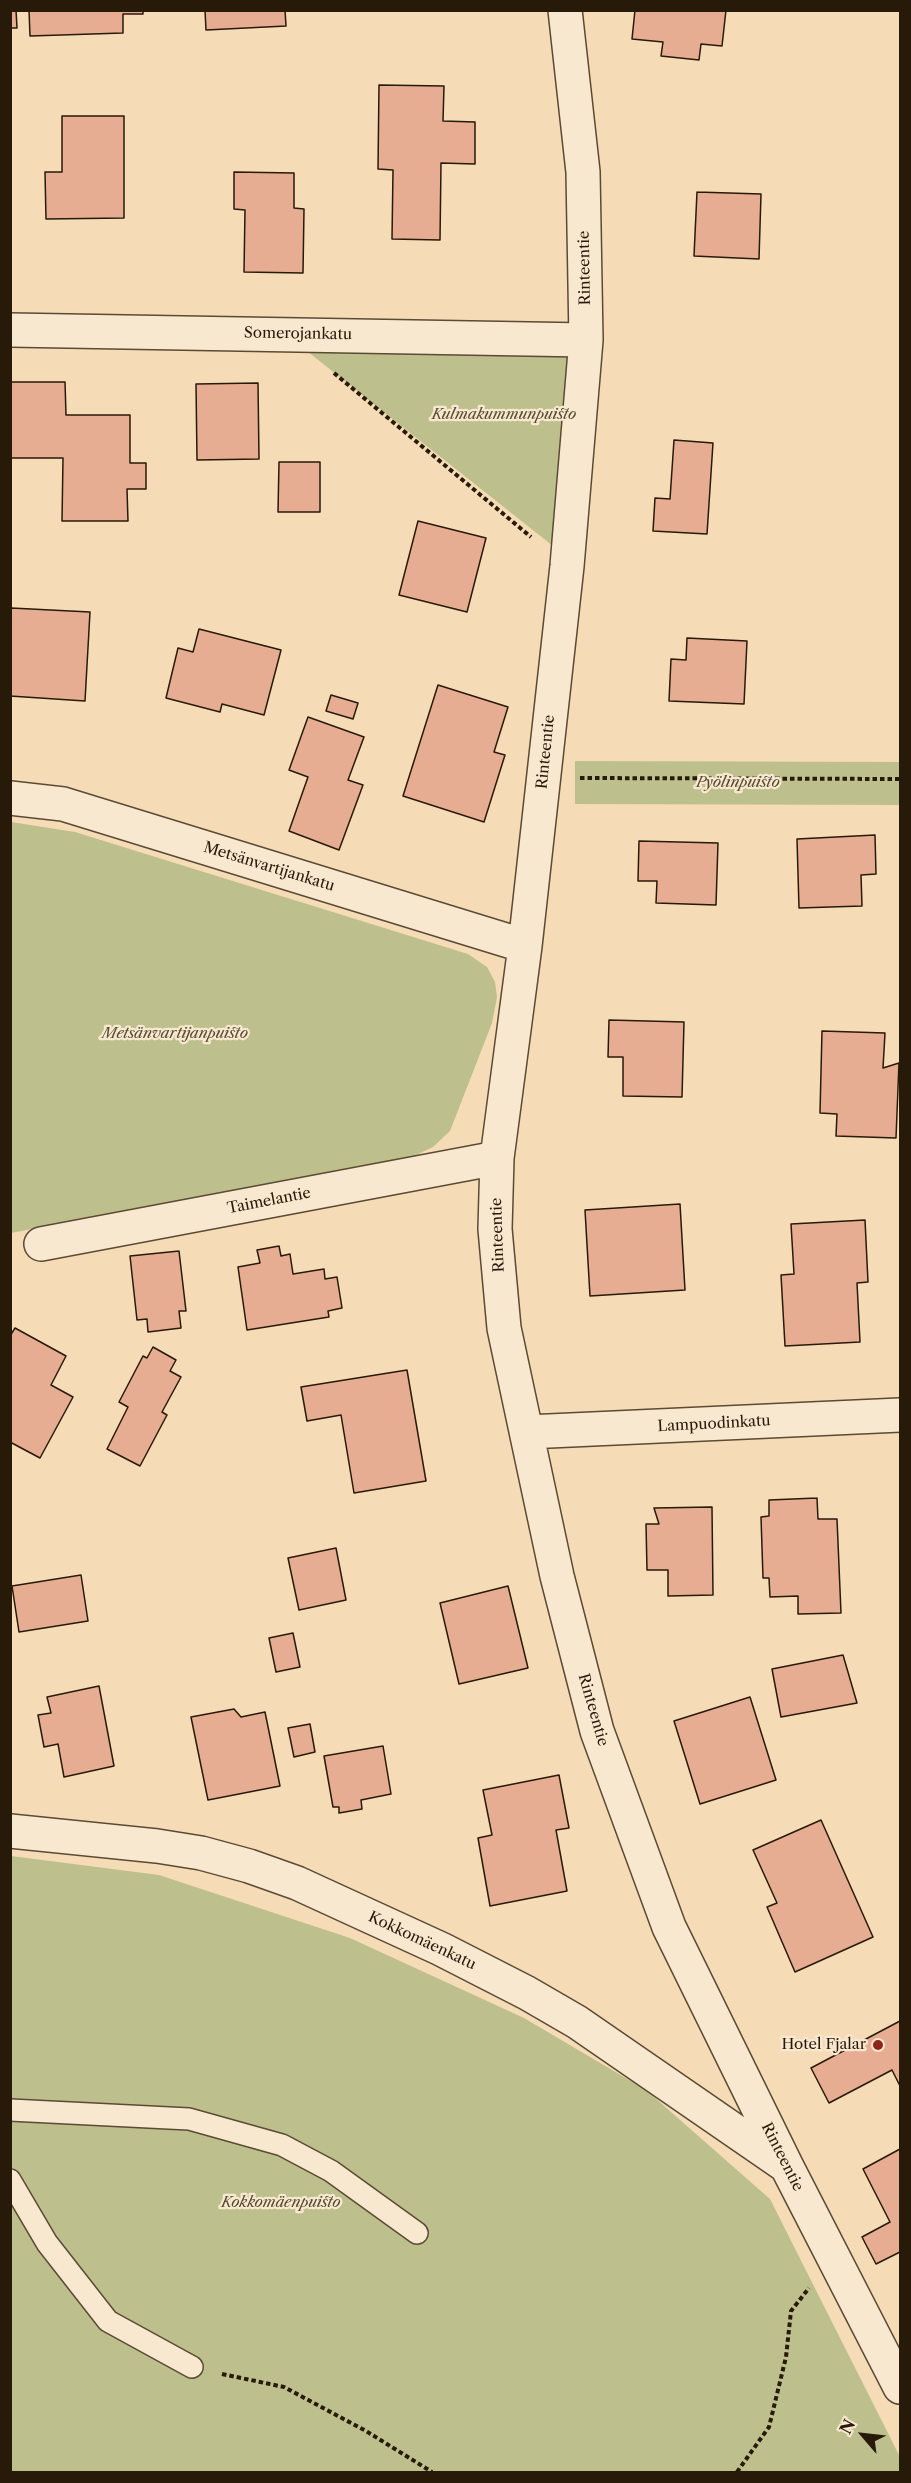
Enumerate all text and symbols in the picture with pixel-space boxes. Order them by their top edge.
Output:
street label: Rinteentie [575,231,595,305]
street label: Somerojankatu [244,324,352,344]
park label: Kulmakummunpuisto [432,406,576,424]
street label: Rinteentie [533,714,559,790]
park label: Pyölinpuisto [696,774,780,792]
street label: Metsänvartijankatu [201,838,337,896]
park label: Metsänvartijanpuisto [102,1025,248,1043]
street label: Taimelantie [226,1184,312,1218]
street label: Rinteentie [488,1197,508,1273]
street label: Lampuodinkatu [657,1412,771,1436]
street label: Rinteentie [574,1672,612,1748]
street label: Kokkomäenkatu [365,1908,479,1974]
place label: Hotel Fjalar [782,2036,866,2054]
marker: Hotel Fjalar [871,2038,885,2052]
street label: Rinteentie [757,2120,807,2194]
park label: Kokkomäenpuisto [221,2194,341,2212]
north arrow [833,2405,893,2465]
text: N [835,2416,859,2437]

